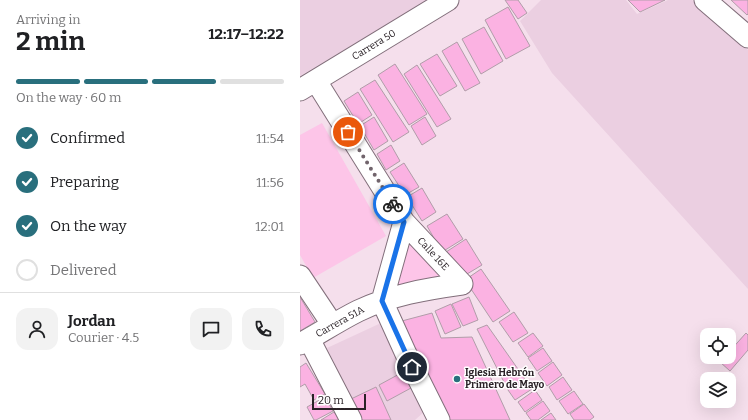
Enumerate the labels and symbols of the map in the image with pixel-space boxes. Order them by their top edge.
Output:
street label: Carrera 50 [350,27,398,63]
pin [331,115,365,149]
courier [373,184,413,224]
street label: Calle 16E [415,235,451,273]
street label: Carrera 51A [314,303,367,340]
pin [395,350,429,384]
place label: Iglesia Hebrón Primero de Mayo [465,366,545,391]
marker: Iglesia Hebrón Primero de Mayo [452,374,462,384]
scale bar [312,392,366,411]

